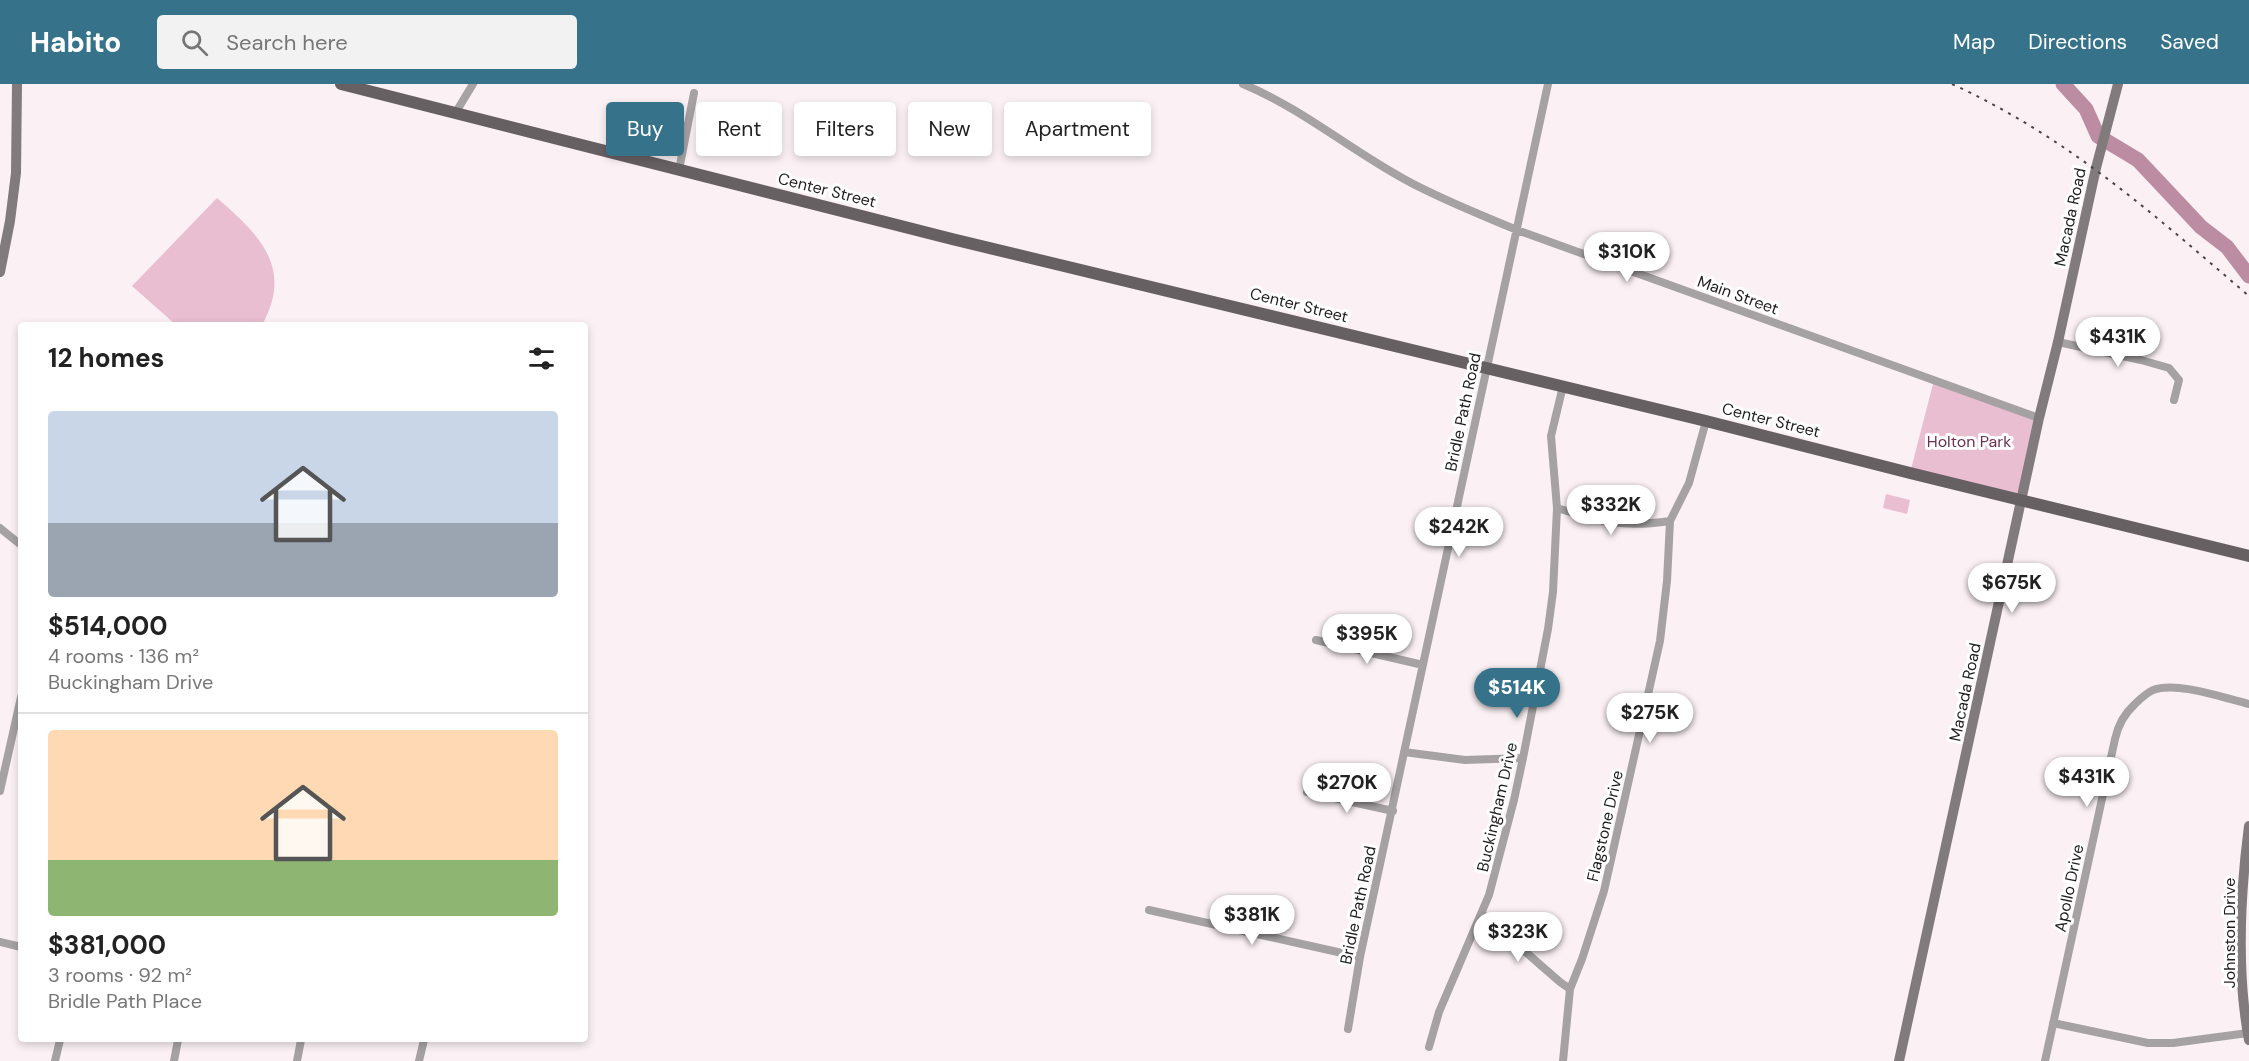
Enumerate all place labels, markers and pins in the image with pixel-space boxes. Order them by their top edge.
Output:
pin: $310K [1585,232,1669,283]
pin: $431K [2076,317,2160,368]
pin: $332K [1569,485,1653,536]
pin: $242K [1417,507,1501,558]
pin: $675K [1970,563,2054,614]
pin: $395K [1325,614,1409,665]
pin: $514K [1475,668,1559,719]
pin: $275K [1608,693,1692,744]
pin: $431K [2045,757,2129,808]
pin: $270K [1305,763,1389,814]
pin: $381K [1210,895,1294,946]
pin: $323K [1476,912,1560,963]

